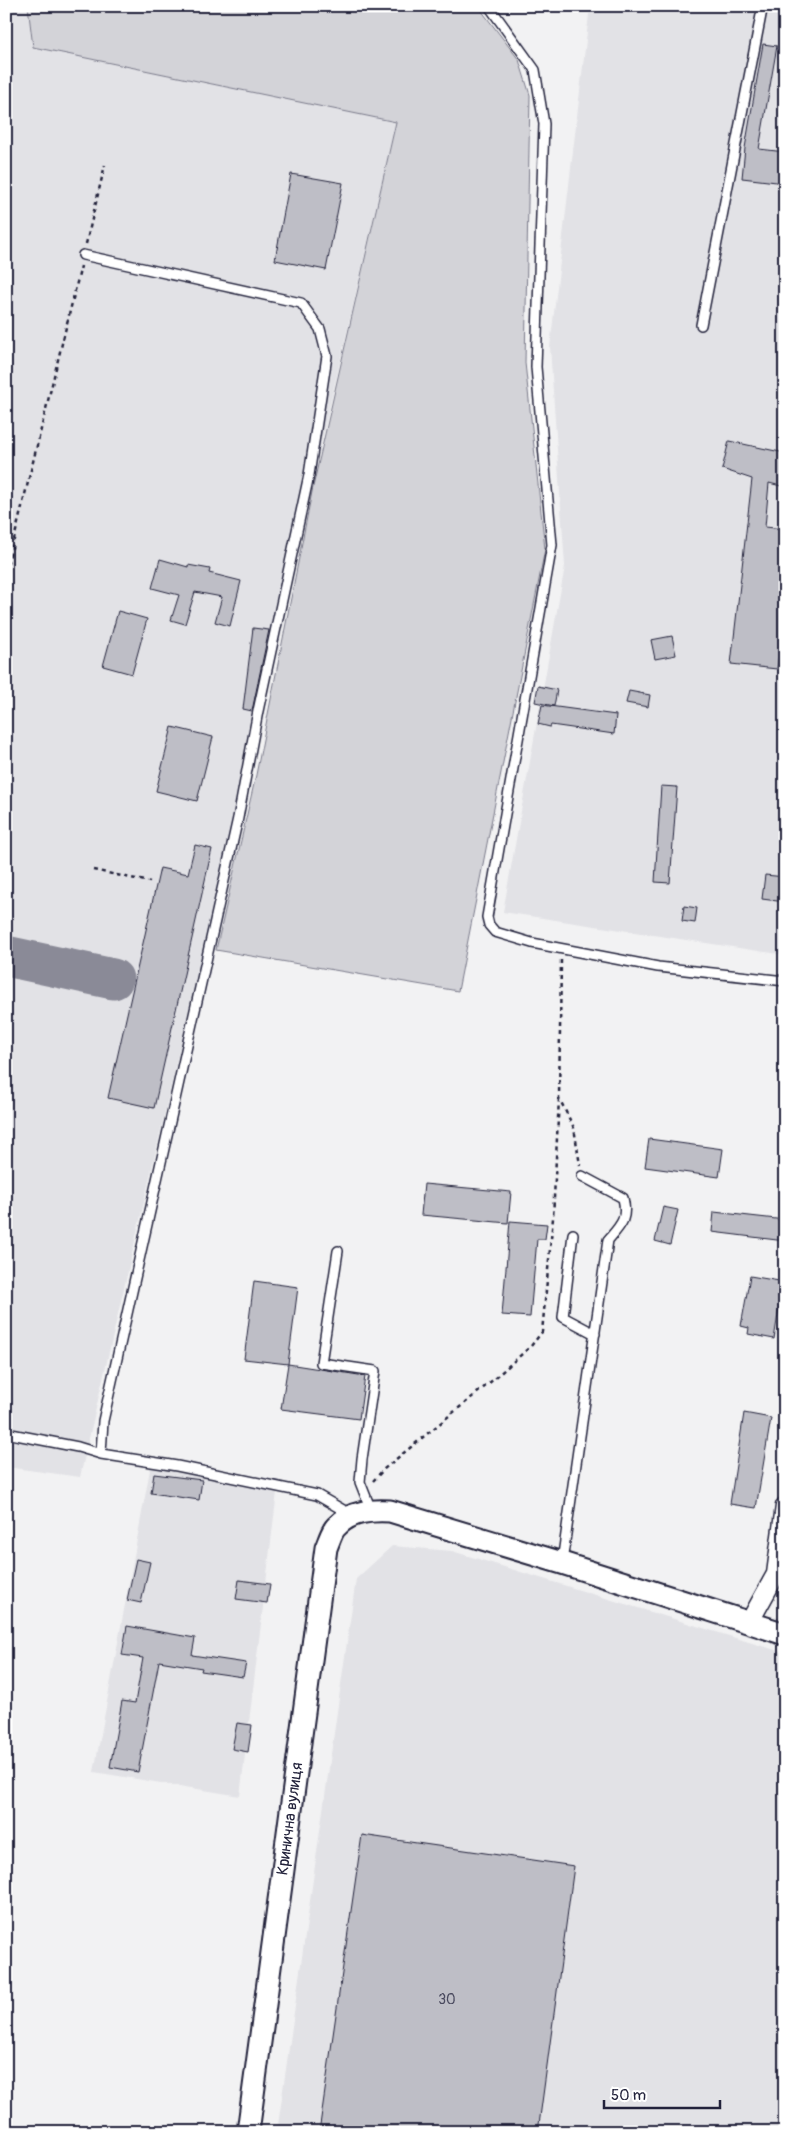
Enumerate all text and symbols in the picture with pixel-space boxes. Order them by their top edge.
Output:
street label: Кринична вулиця [272,1761,307,1877]
house number: 30 [438,1991,456,2008]
scale bar [604,2078,720,2110]
text: 50 m [611,2086,646,2105]

